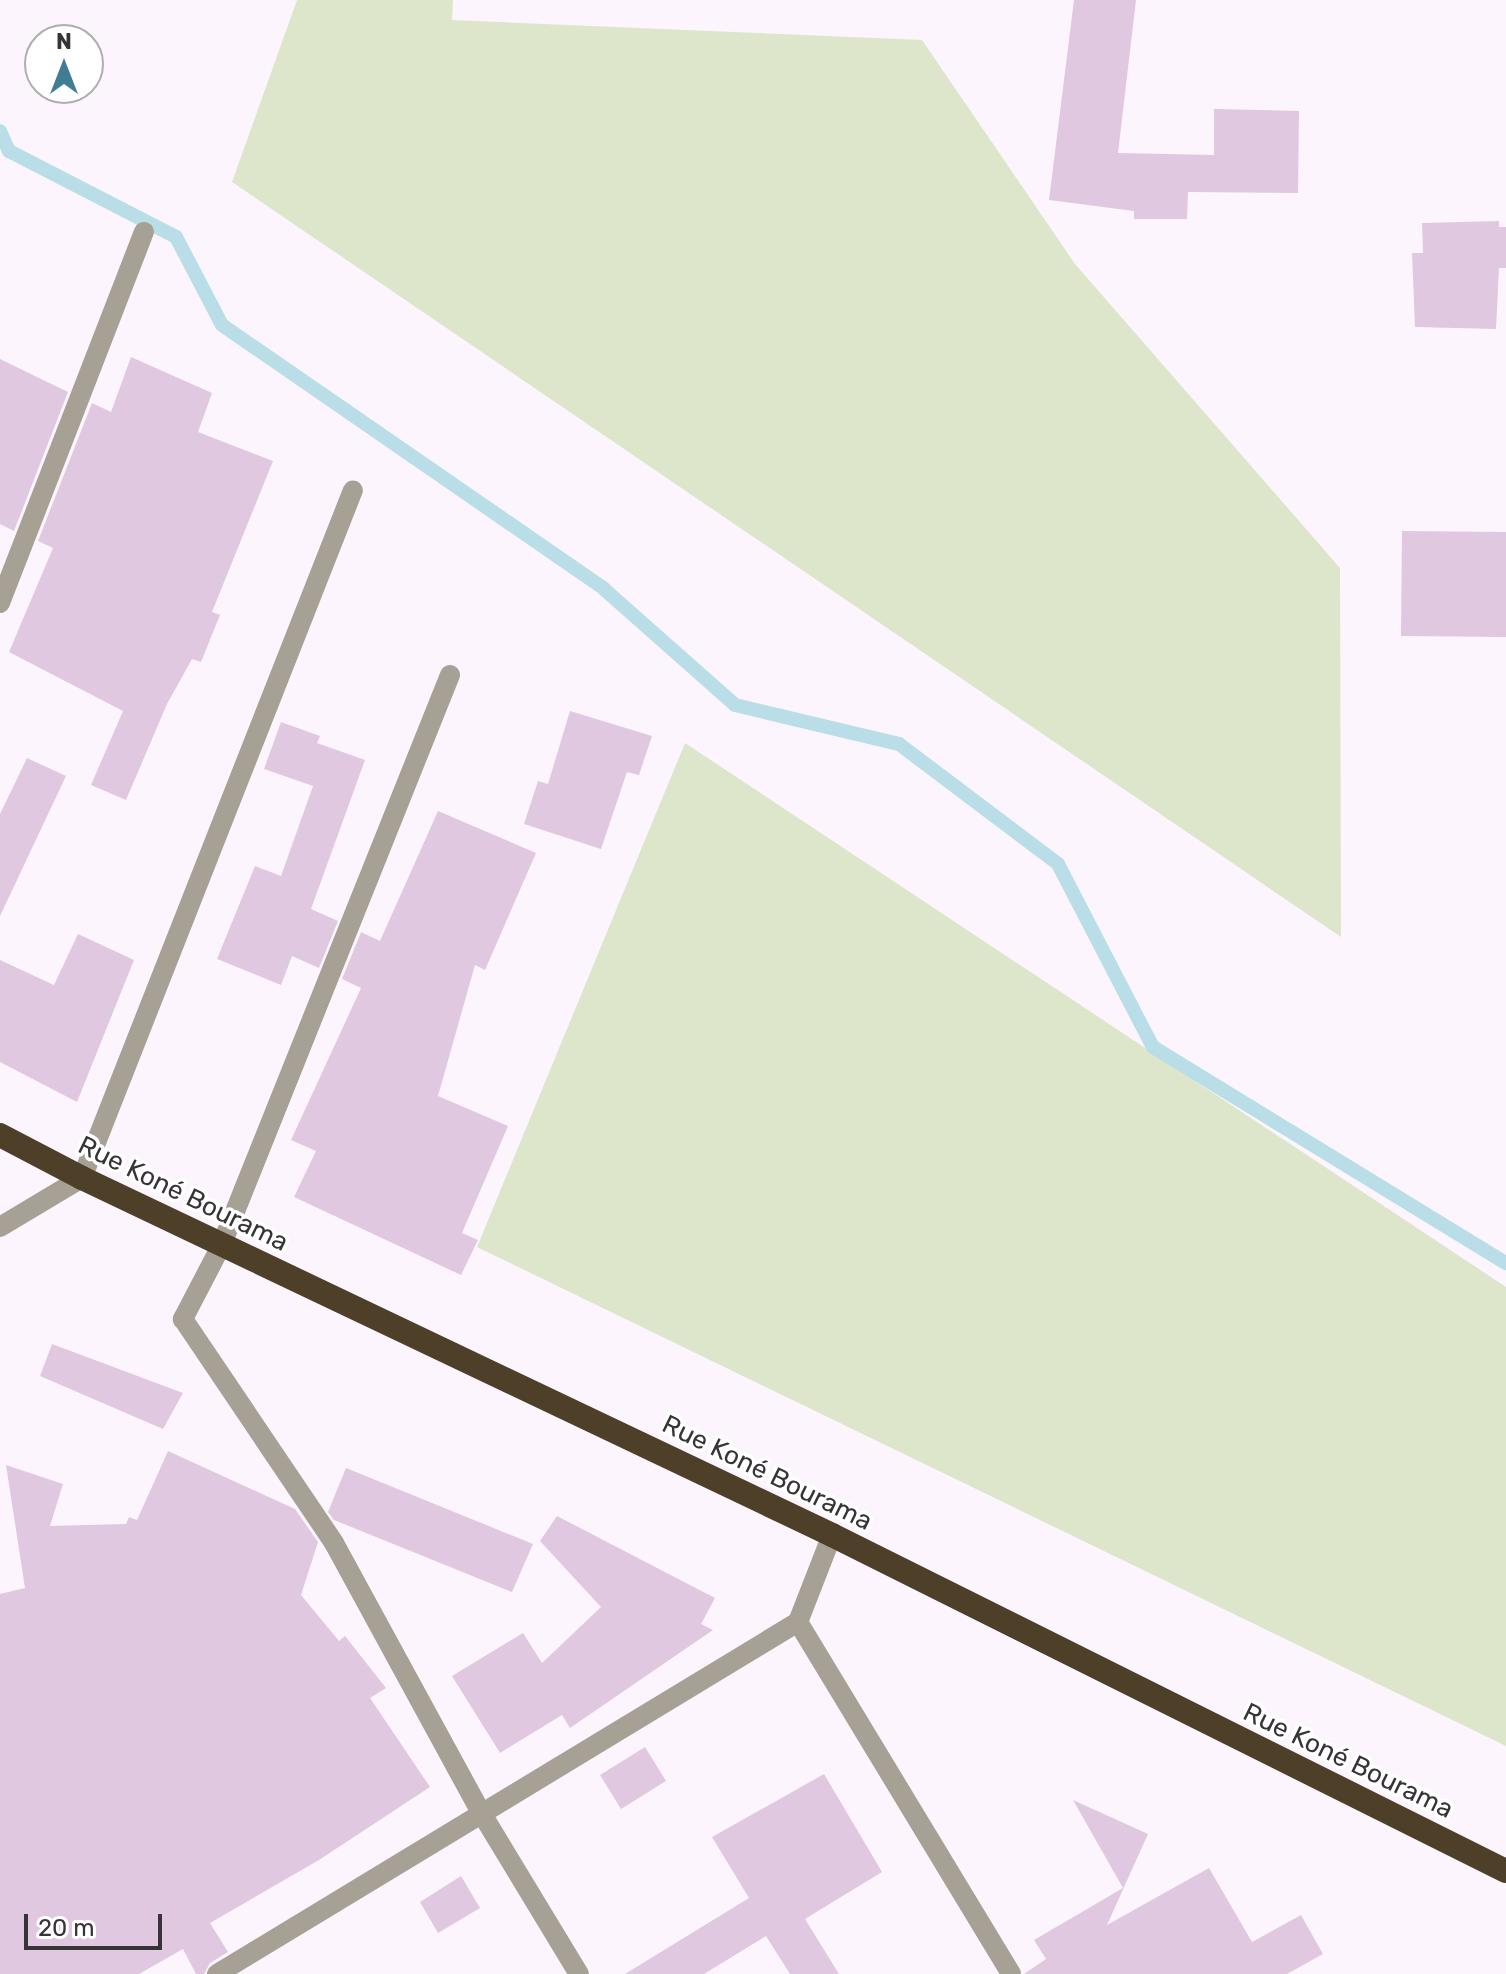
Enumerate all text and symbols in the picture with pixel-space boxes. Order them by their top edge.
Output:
north arrow [24,24,104,104]
text: N [56,28,72,55]
street label: Rue Koné Bourama [73,1130,293,1258]
street label: Rue Koné Bourama [657,1409,877,1537]
street label: Rue Koné Bourama [1238,1697,1458,1825]
scale bar [28,1898,166,1948]
text: 20 m [38,1914,95,1942]

